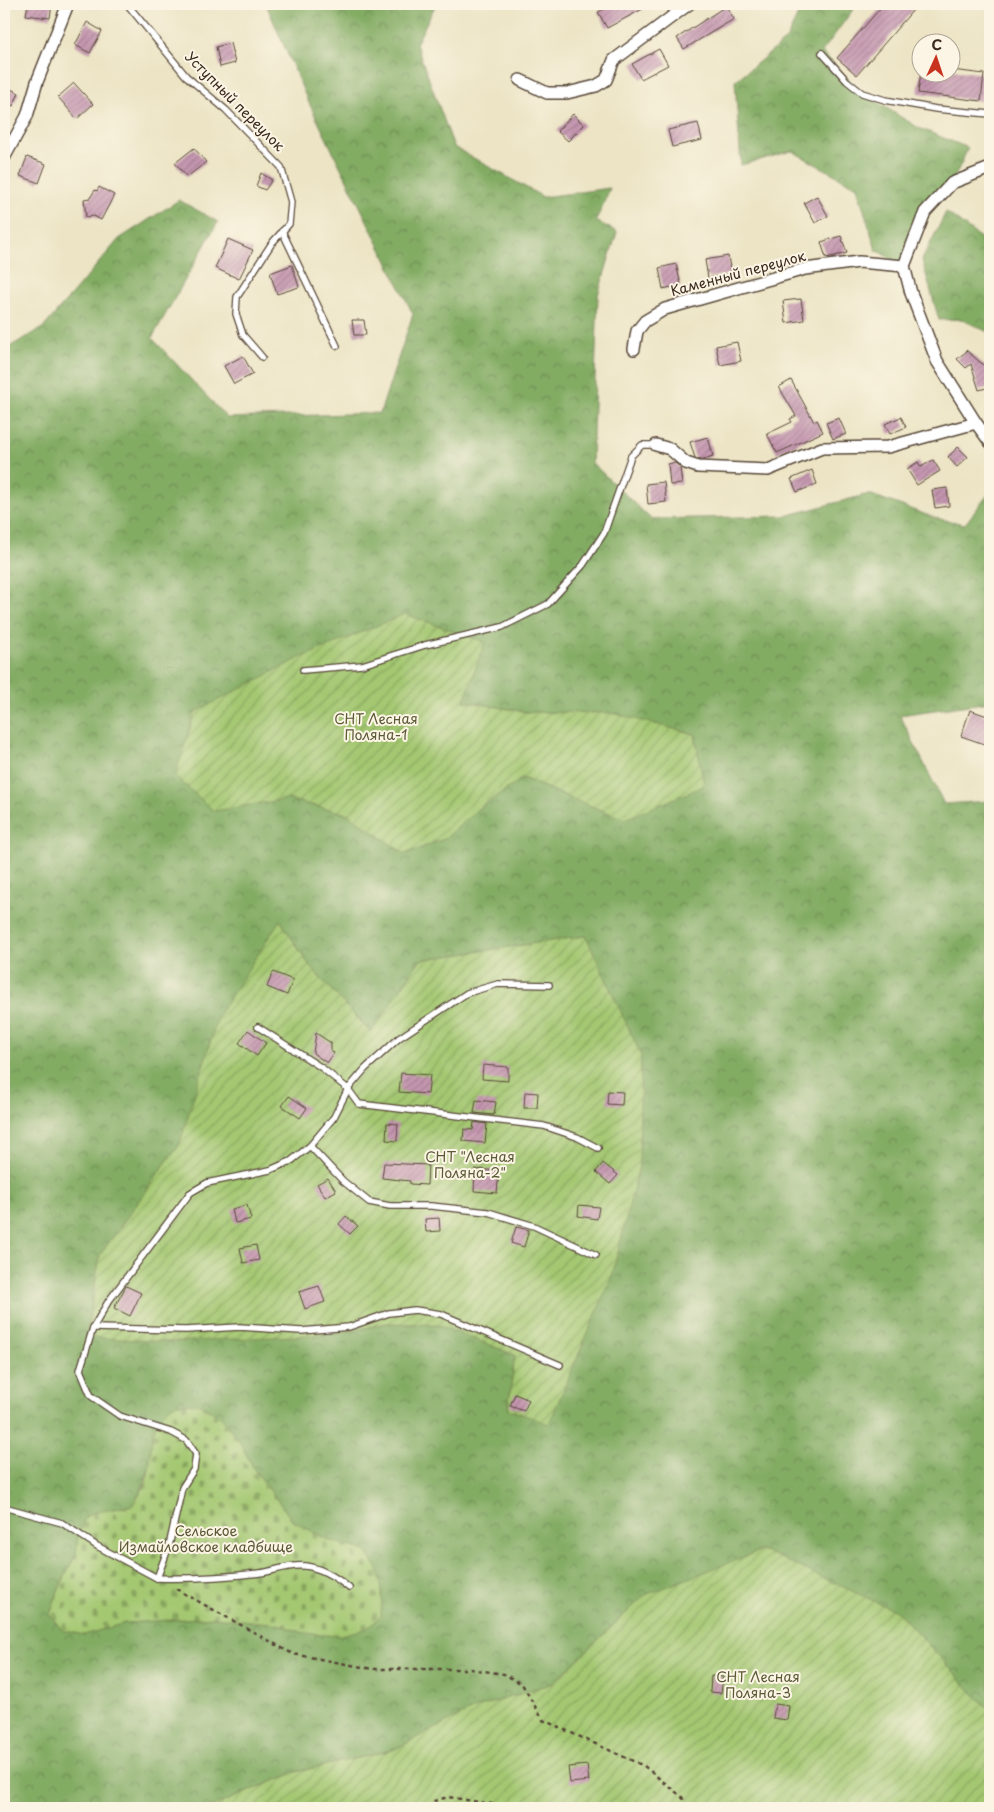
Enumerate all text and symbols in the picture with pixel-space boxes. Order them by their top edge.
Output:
north arrow [912,32,962,82]
text: С [931,34,943,55]
street label: Уступный переулок [180,46,290,156]
street label: Каменный переулок [668,245,809,301]
park label: СНТ Лесная Поляна-1 [334,708,418,745]
park label: СНТ "Лесная Поляна-2" [425,1146,515,1183]
park label: Сельское Измайловское кладбище [119,1520,293,1557]
park label: СНТ Лесная Поляна-3 [716,1666,800,1703]

